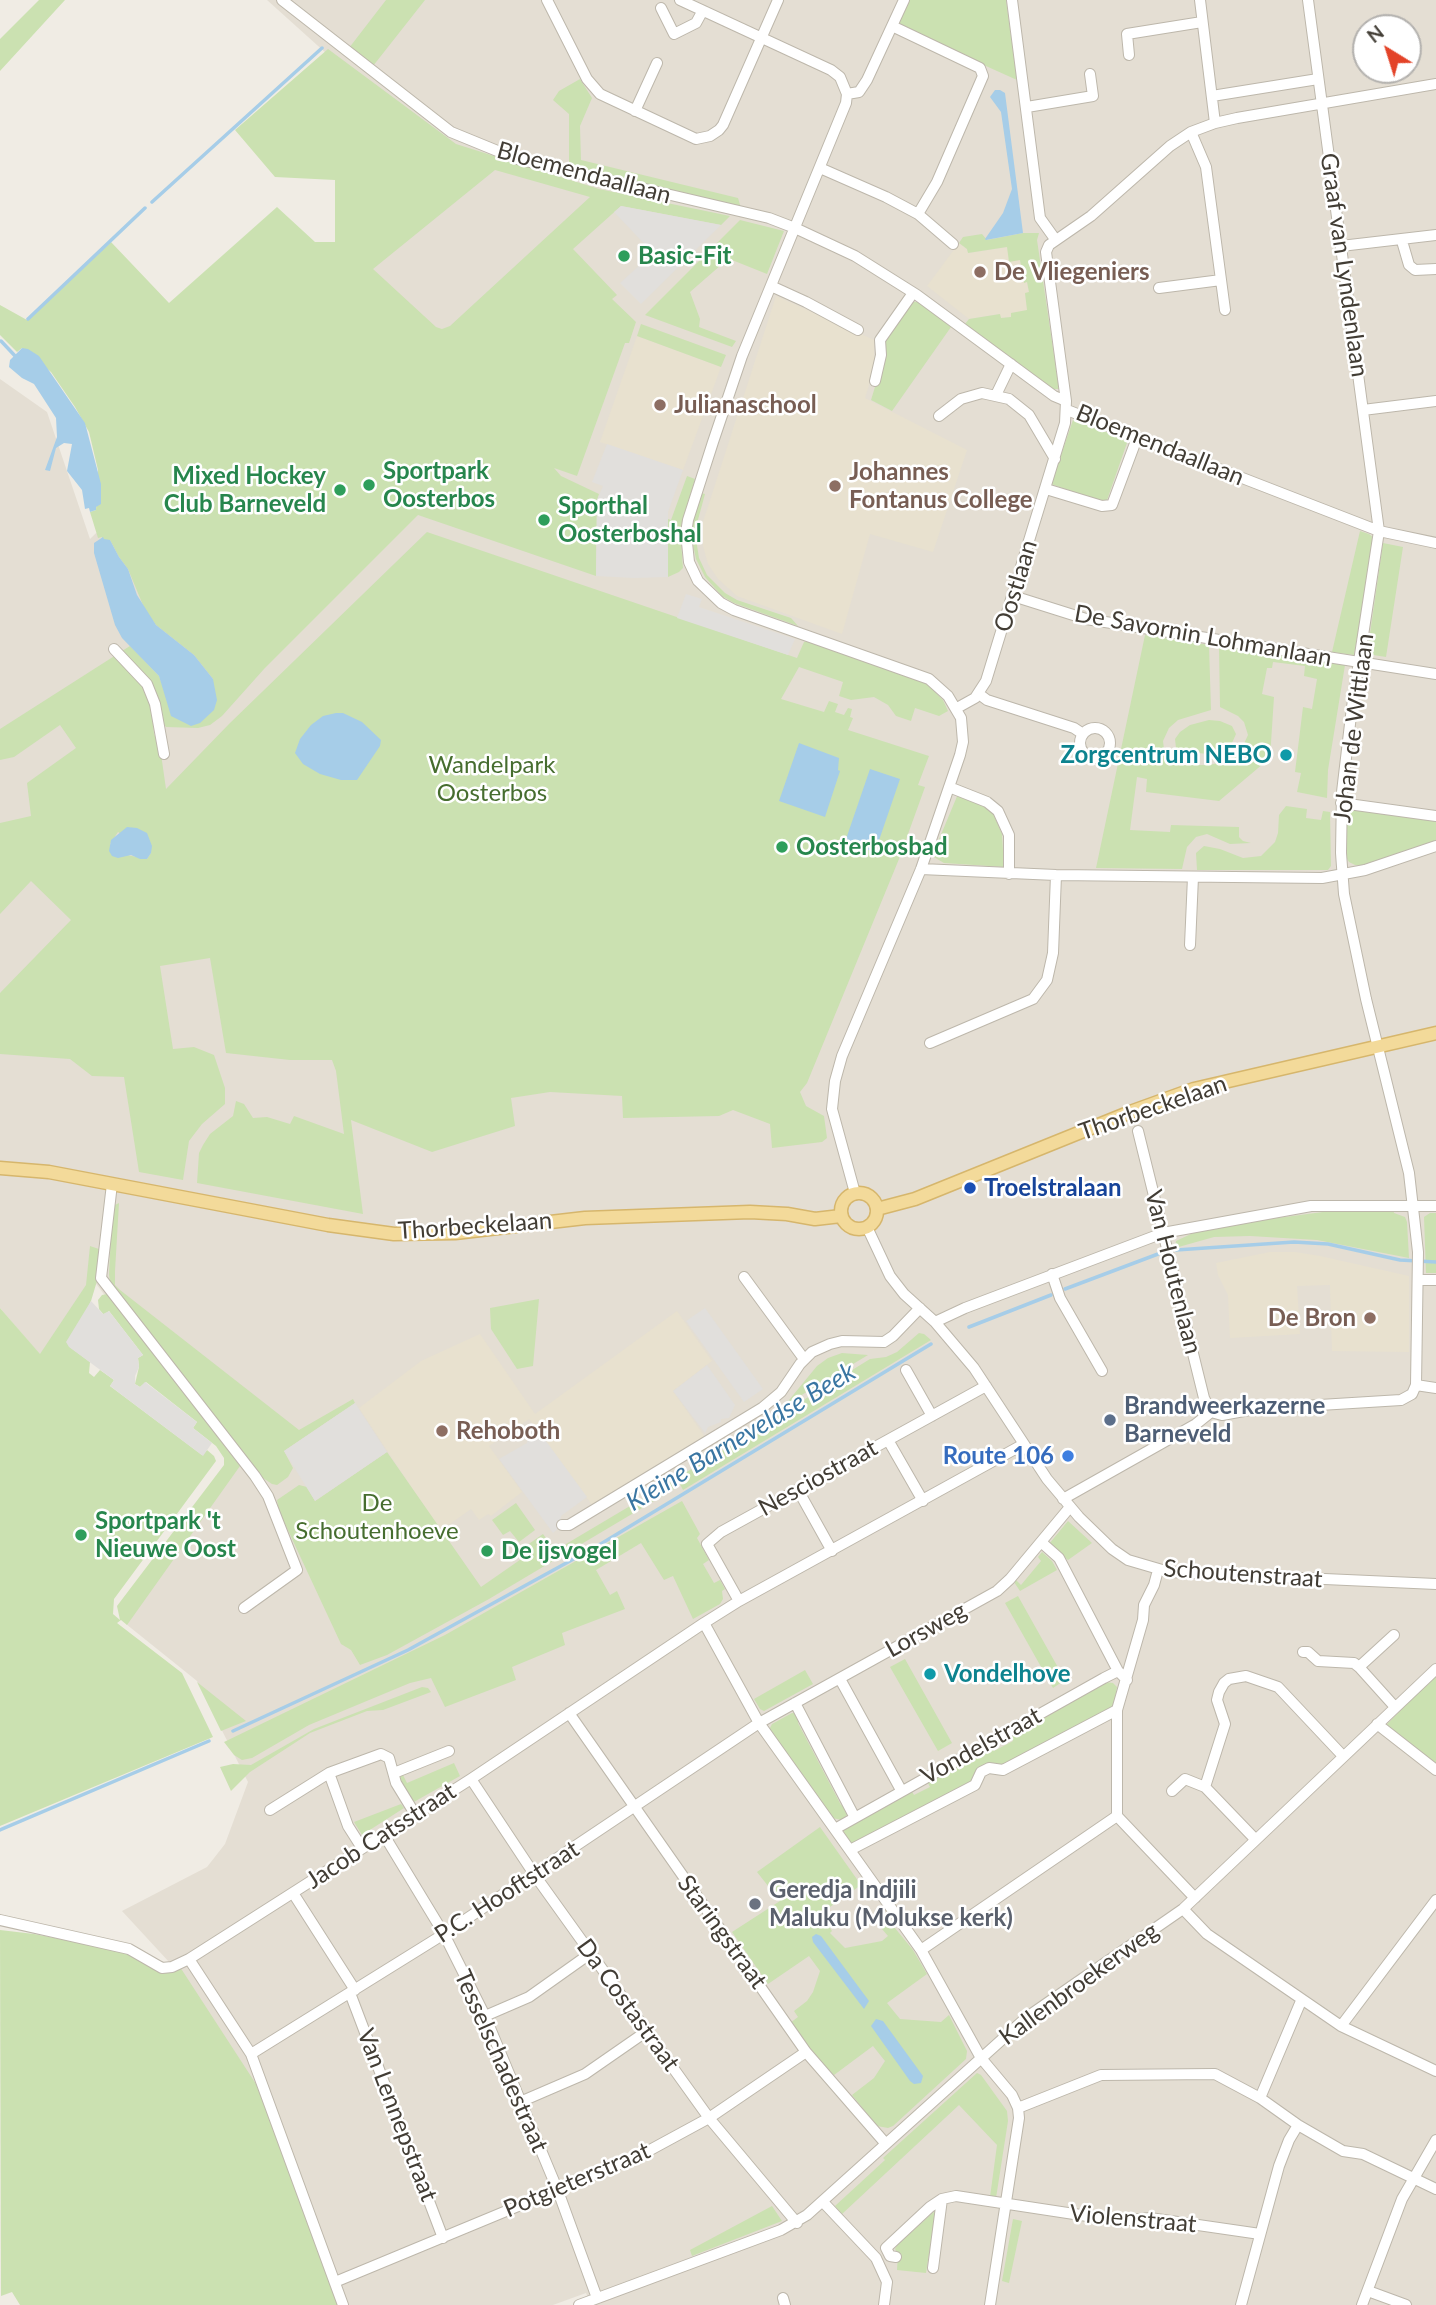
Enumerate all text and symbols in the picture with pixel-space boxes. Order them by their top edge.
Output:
north arrow [1352,14,1422,84]
text: N [1362,20,1388,47]
street label: Bloemendaallaan [494,136,674,210]
street label: Graaf van Lyndenlaan [1314,151,1374,379]
place label: Basic-Fit [638,242,731,270]
marker: Basic-Fit [616,248,632,264]
place label: De Vliegeniers [994,258,1149,286]
marker: De Vliegeniers [972,264,988,280]
place label: Julianaschool [674,391,817,419]
marker: Julianaschool [652,397,668,413]
street label: Bloemendaallaan [1072,398,1248,492]
place label: Sportpark Oosterbos [383,457,495,513]
place label: Johannes Fontanus College [849,458,1033,514]
place label: Mixed Hockey Club Barneveld [164,462,326,518]
marker: Sportpark Oosterbos [361,477,377,493]
marker: Johannes Fontanus College [827,478,843,494]
marker: Mixed Hockey Club Barneveld [332,482,348,498]
place label: Sporthal Oosterboshal [558,492,702,548]
marker: Sporthal Oosterboshal [536,512,552,528]
street label: Oostlaan [988,537,1044,635]
street label: De Savornin Lohmanlaan [1072,599,1334,673]
street label: Johan de Wittlaan [1328,632,1380,824]
place label: Zorgcentrum NEBO [1061,741,1272,769]
marker: Zorgcentrum NEBO [1278,747,1294,763]
park label: Wandelpark Oosterbos [429,751,555,807]
place label: Oosterbosbad [796,833,948,861]
marker: Oosterbosbad [774,839,790,855]
street label: Thorbeckelaan [1075,1069,1231,1147]
place label: Troelstralaan [984,1174,1121,1202]
marker: Troelstralaan [962,1180,978,1196]
street label: Van Houtenlaan [1139,1187,1207,1357]
street label: Thorbeckelaan [397,1206,553,1246]
place label: De Bron [1268,1304,1356,1332]
marker: De Bron [1362,1310,1378,1326]
water label: Kleine Barneveldse Beek [621,1356,861,1518]
place label: Brandweerkazerne Barneveld [1124,1392,1325,1448]
marker: Brandweerkazerne Barneveld [1102,1412,1118,1428]
place label: Rehoboth [456,1417,560,1445]
marker: Rehoboth [434,1423,450,1439]
street label: Nesciostraat [753,1433,883,1523]
place label: Route 106 [943,1442,1054,1470]
marker: Route 106 [1060,1448,1076,1464]
park label: De Schoutenhoeve [295,1489,459,1545]
place label: Sportpark 't Nieuwe Oost [95,1507,236,1563]
marker: Sportpark 't Nieuwe Oost [73,1527,89,1543]
place label: De ijsvogel [501,1537,617,1565]
marker: De ijsvogel [479,1543,495,1559]
street label: Schoutenstraat [1163,1554,1323,1594]
street label: Lorsweg [881,1596,971,1664]
place label: Vondelhove [944,1660,1071,1688]
marker: Vondelhove [922,1666,938,1682]
street label: Vondelstraat [916,1701,1046,1791]
street label: Jacob Catsstraat [301,1777,461,1895]
street label: P.C. Hooftstraat [429,1835,585,1949]
street label: Staringstraat [671,1870,773,1994]
place label: Geredja Indjili Maluku (Molukse kerk) [769,1876,1013,1932]
marker: Geredja Indjili Maluku (Molukse kerk) [747,1896,763,1912]
street label: Kallenbroekerweg [994,1917,1164,2051]
street label: Da Costastraat [570,1933,686,2077]
street label: Tesselschadestraat [448,1966,554,2156]
street label: Van Lennepstraat [351,2025,443,2205]
street label: Potgieterstraat [499,2136,655,2224]
street label: Violenstraat [1068,2199,1198,2239]

